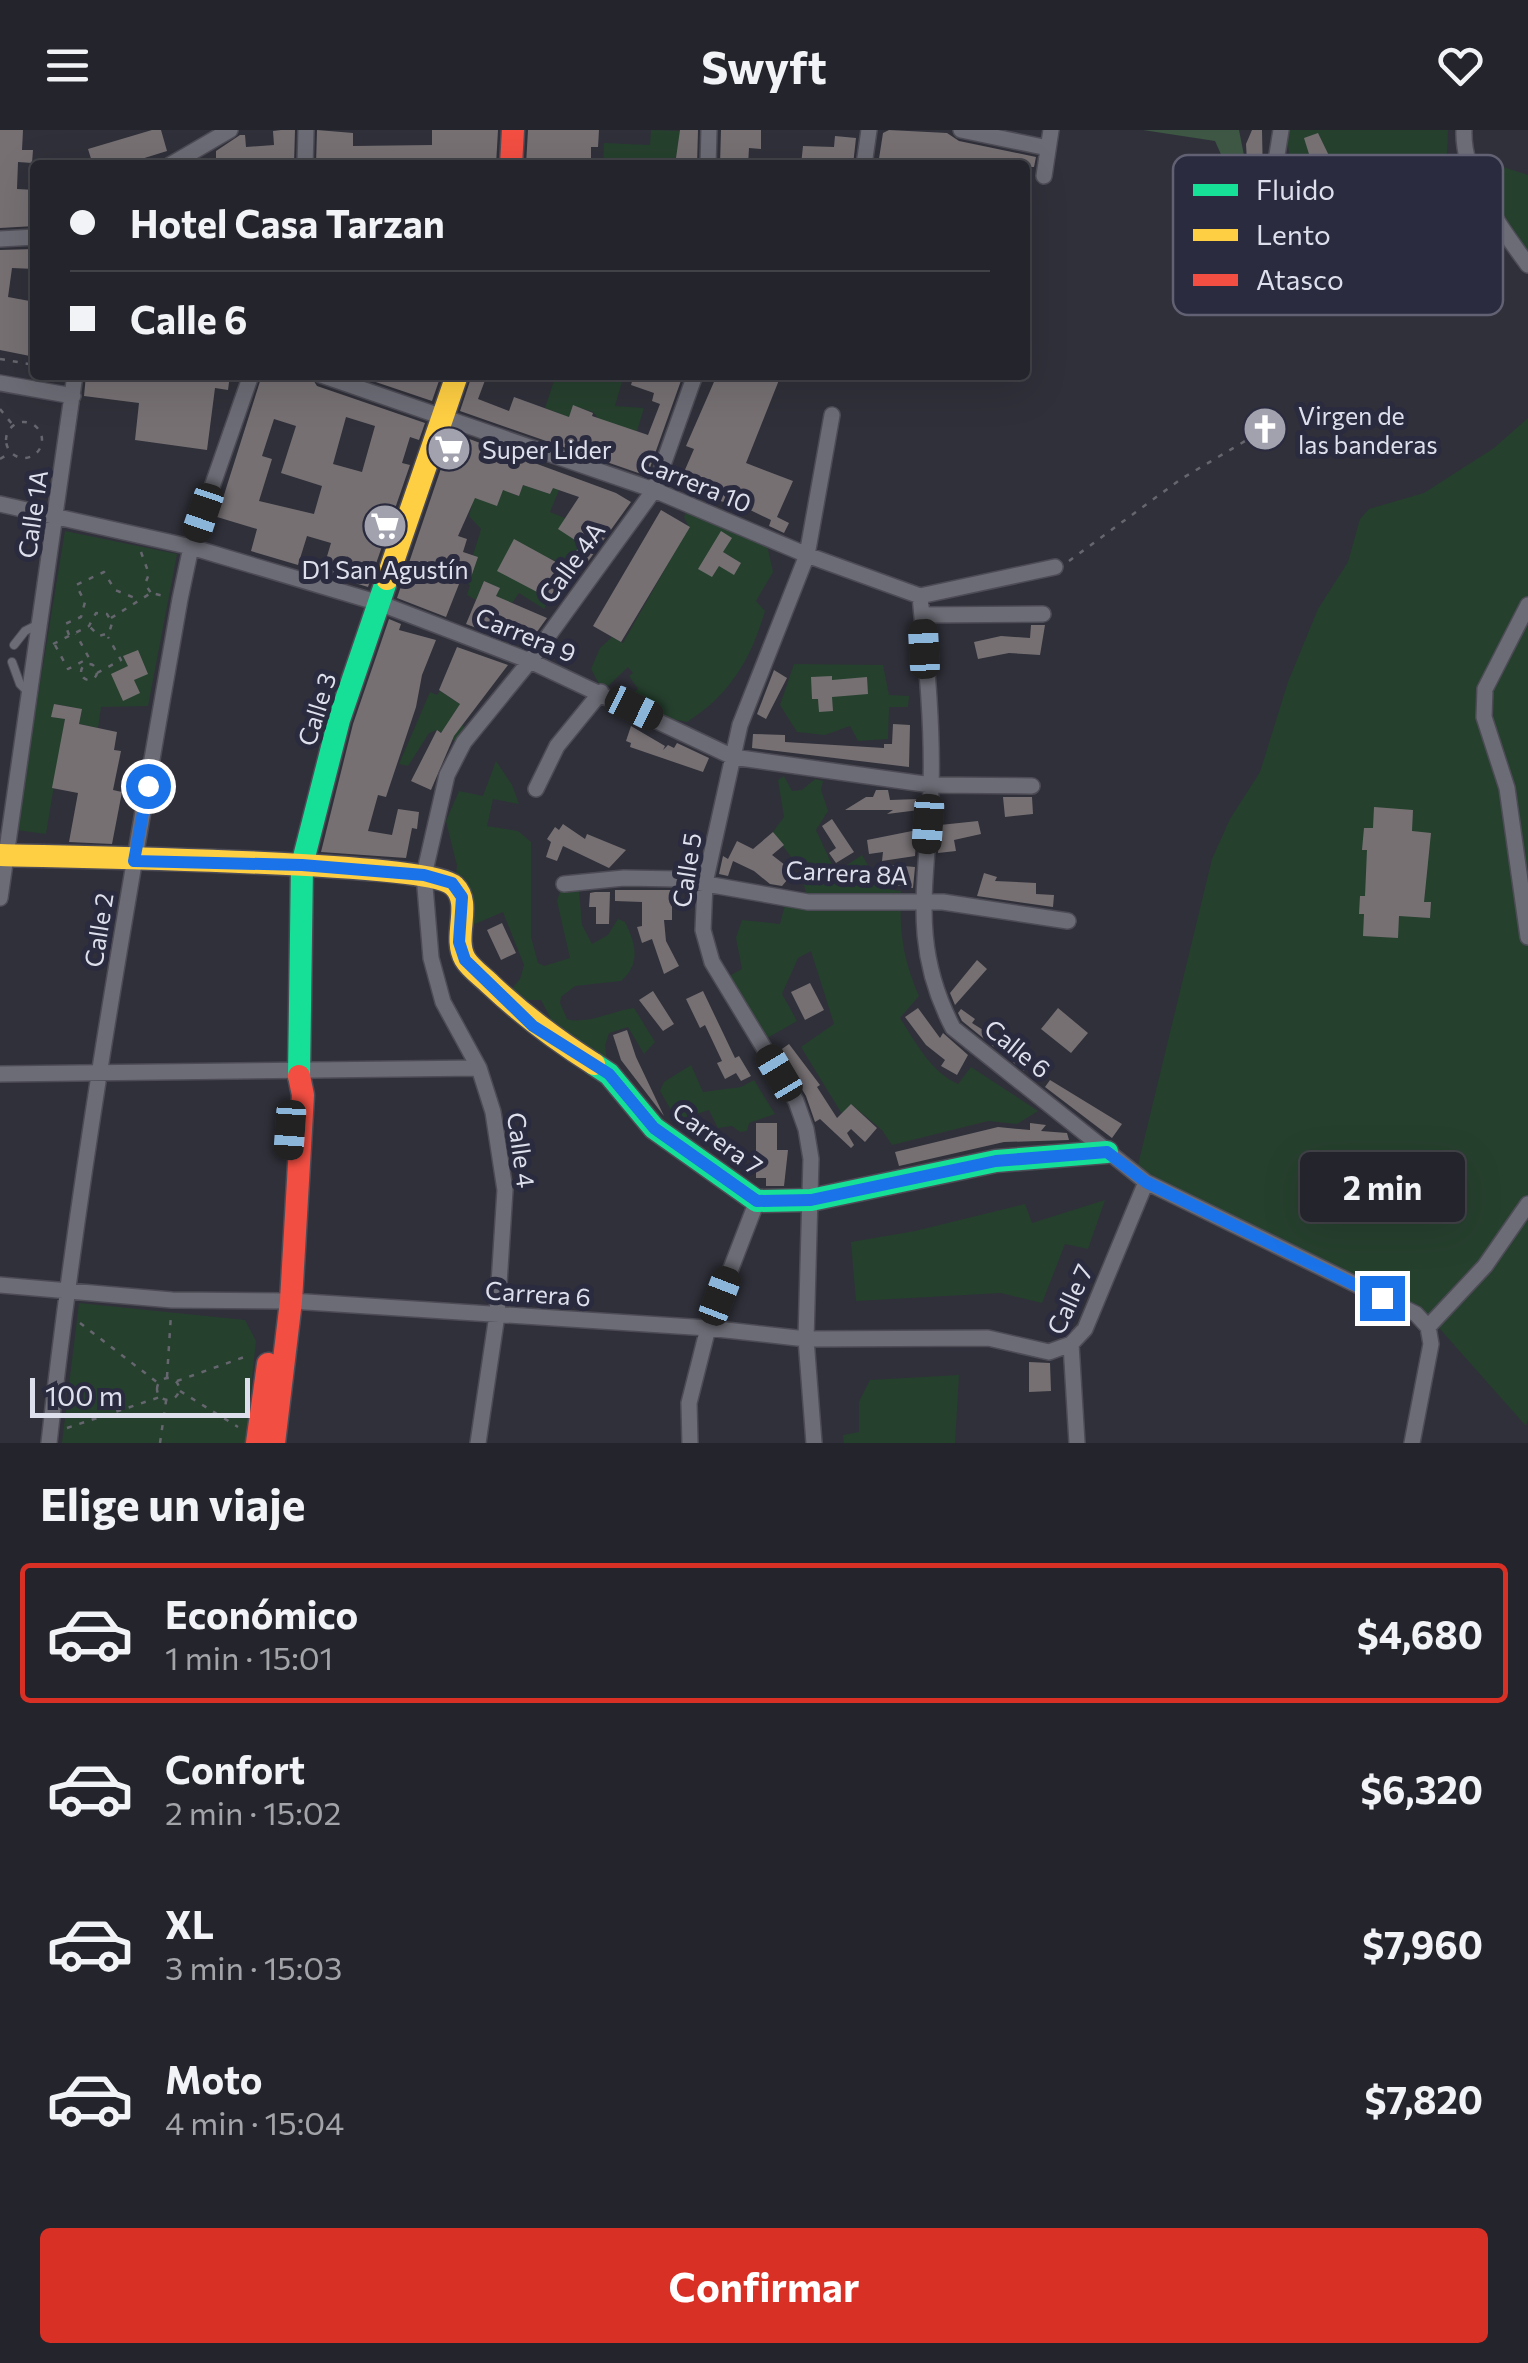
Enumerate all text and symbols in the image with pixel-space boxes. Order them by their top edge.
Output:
icon: menu [40,38,95,93]
text: Swyft [701,38,827,93]
icon: heart [1433,38,1488,93]
legend [1173,155,1503,315]
text: Fluido [1256,172,1335,206]
text: Hotel Casa Tarzan [130,199,445,246]
text: Lento [1256,217,1331,251]
text: Atasco [1256,262,1344,296]
text: Calle 6 [130,295,247,342]
place label: Virgen de las banderas [1298,400,1438,459]
church icon: Virgen de las banderas [1242,406,1288,452]
supermarket icon: Super Lider [426,426,472,472]
place label: Super Lider [482,434,612,464]
street label: Carrera 10 [636,446,756,518]
street label: Calle 1A [11,468,53,560]
car [179,480,227,546]
supermarket icon: D1 San Agustín [362,503,408,549]
street label: Calle 4A [531,516,611,608]
place label: D1 San Agustín [301,554,469,584]
street label: Carrera 9 [471,600,581,668]
car [907,618,941,680]
street label: Calle 3 [291,669,341,749]
car [600,681,668,735]
route start [126,764,171,809]
car [911,793,945,855]
street label: Calle 5 [665,830,707,910]
street label: Carrera 8A [785,854,909,890]
street label: Calle 2 [77,891,119,969]
street label: Calle 6 [979,1012,1057,1084]
car [751,1040,807,1106]
street label: Carrera 7 [667,1095,769,1181]
car [273,1099,307,1161]
street label: Calle 4 [502,1110,542,1190]
callout: 2 min [1300,1153,1464,1223]
text: 2 min [1343,1167,1422,1207]
street label: Calle 7 [1040,1259,1098,1339]
car [695,1263,745,1329]
street label: Carrera 6 [484,1274,592,1312]
route end [1360,1276,1405,1321]
scale bar [30,1373,250,1418]
text: 100 m [45,1378,123,1412]
text: Elige un viaje [40,1475,305,1530]
icon: car [45,1588,135,1678]
text: Económico [165,1590,358,1637]
text: $4,680 [1357,1610,1483,1657]
text: 1 min · 15:01 [165,1637,333,1677]
icon: car [45,1743,135,1833]
text: Confort [165,1745,305,1792]
text: $6,320 [1360,1765,1483,1812]
text: 2 min · 15:02 [165,1792,341,1832]
icon: car [45,1898,135,1988]
text: XL [165,1900,214,1947]
text: $7,960 [1362,1920,1483,1967]
text: 3 min · 15:03 [165,1947,342,1987]
icon: car [45,2053,135,2143]
text: Moto [165,2055,263,2102]
text: $7,820 [1364,2075,1483,2122]
text: 4 min · 15:04 [165,2102,344,2142]
button: Confirmar [40,2228,1488,2343]

